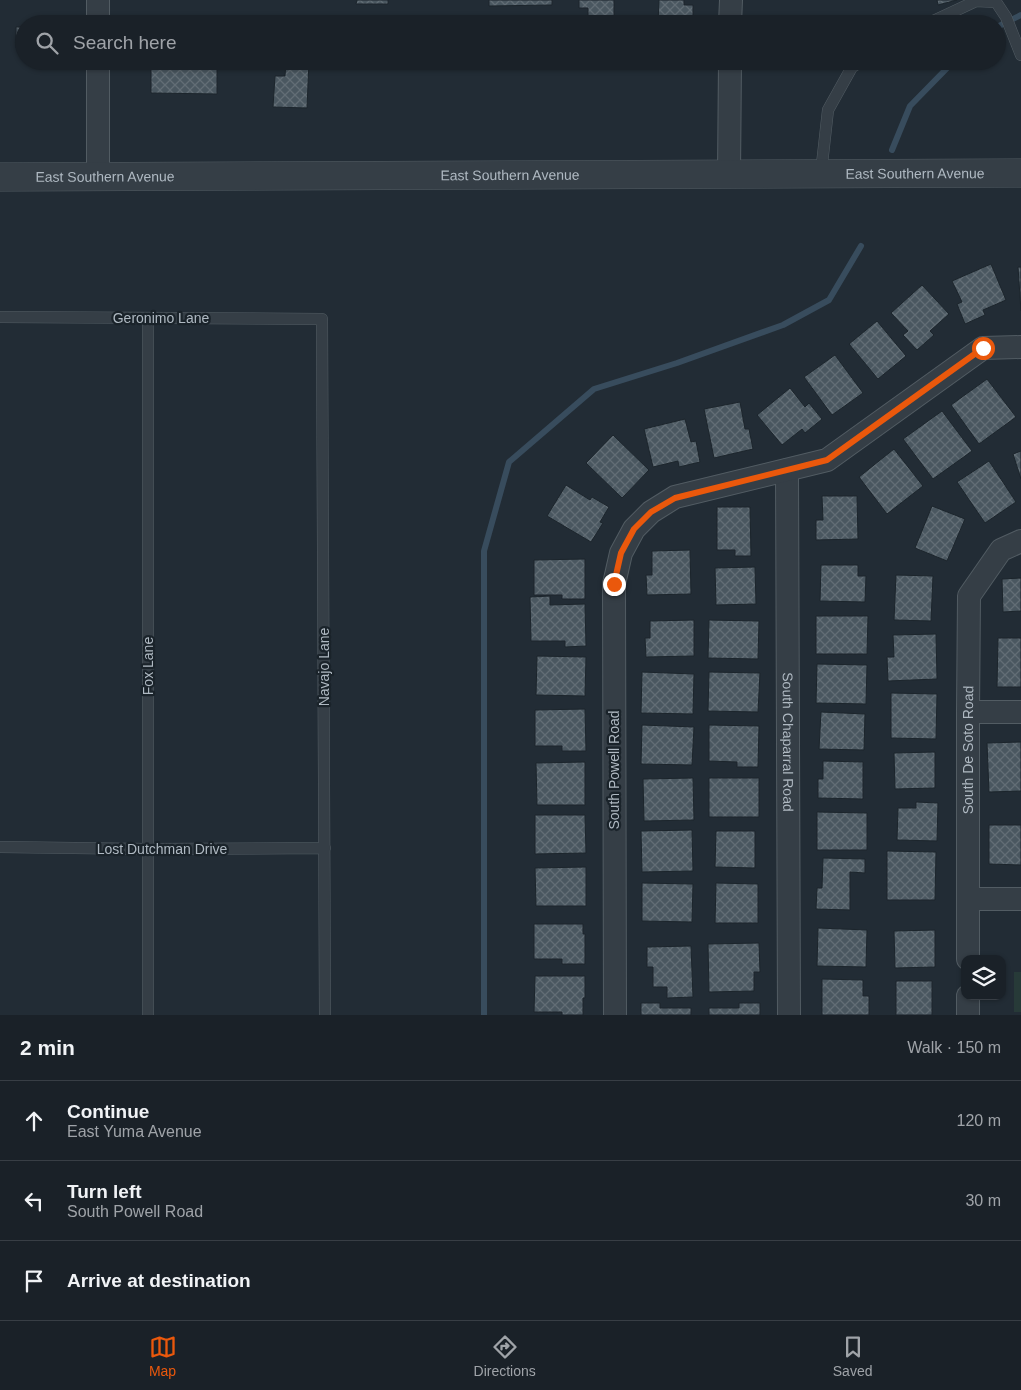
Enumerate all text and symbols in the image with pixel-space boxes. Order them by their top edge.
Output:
search box [15,15,1006,70]
icon: search [33,29,61,57]
text: Search here [73,32,177,53]
street label: East Southern Avenue [845,165,985,182]
street label: East Southern Avenue [440,167,580,183]
street label: East Southern Avenue [35,168,175,185]
street label: Geronimo Lane [113,310,209,326]
route start [972,337,995,360]
route end [603,573,626,596]
street label: Navajo Lane [316,627,332,706]
street label: Fox Lane [140,637,156,695]
street label: South Chaparral Road [780,672,796,812]
street label: South De Soto Road [960,686,976,814]
street label: South Powell Road [606,710,622,830]
street label: Lost Dutchman Drive [97,841,228,857]
map controls [961,955,1006,1000]
button: layers [961,955,1006,1000]
text: 2 min [20,1036,75,1059]
text: Walk · 150 m [907,1039,1001,1056]
text: Continue [67,1101,149,1122]
icon: ahead [20,1107,48,1135]
text: 120 m [957,1112,1001,1129]
text: East Yuma Avenue [67,1123,202,1140]
text: Turn left [67,1181,142,1202]
icon: left [20,1187,48,1215]
text: 30 m [965,1192,1001,1209]
text: South Powell Road [67,1203,203,1220]
icon: arrive [20,1267,48,1295]
text: Arrive at destination [67,1270,251,1291]
tab: Map [149,1333,177,1379]
tab: Directions [474,1333,536,1379]
tab: Saved [833,1333,872,1379]

